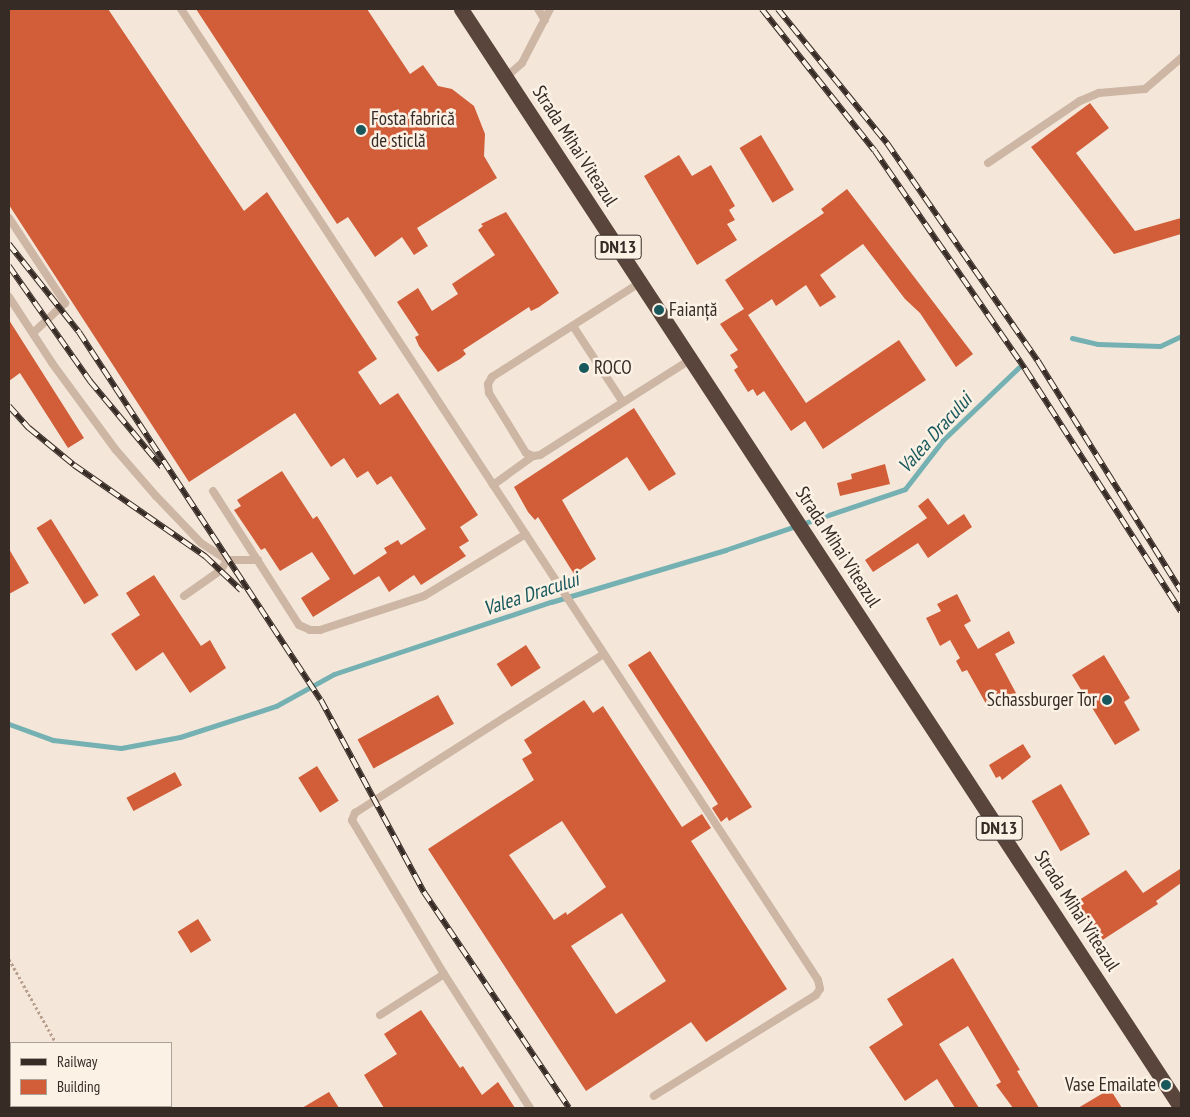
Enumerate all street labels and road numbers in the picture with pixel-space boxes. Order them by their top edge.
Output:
street label: Strada Mihai Viteazul [528,81,622,211]
road number: DN13 [594,232,642,262]
street label: Strada Mihai Viteazul [791,482,885,612]
road number: DN13 [975,812,1023,844]
street label: Strada Mihai Viteazul [1030,846,1124,976]

